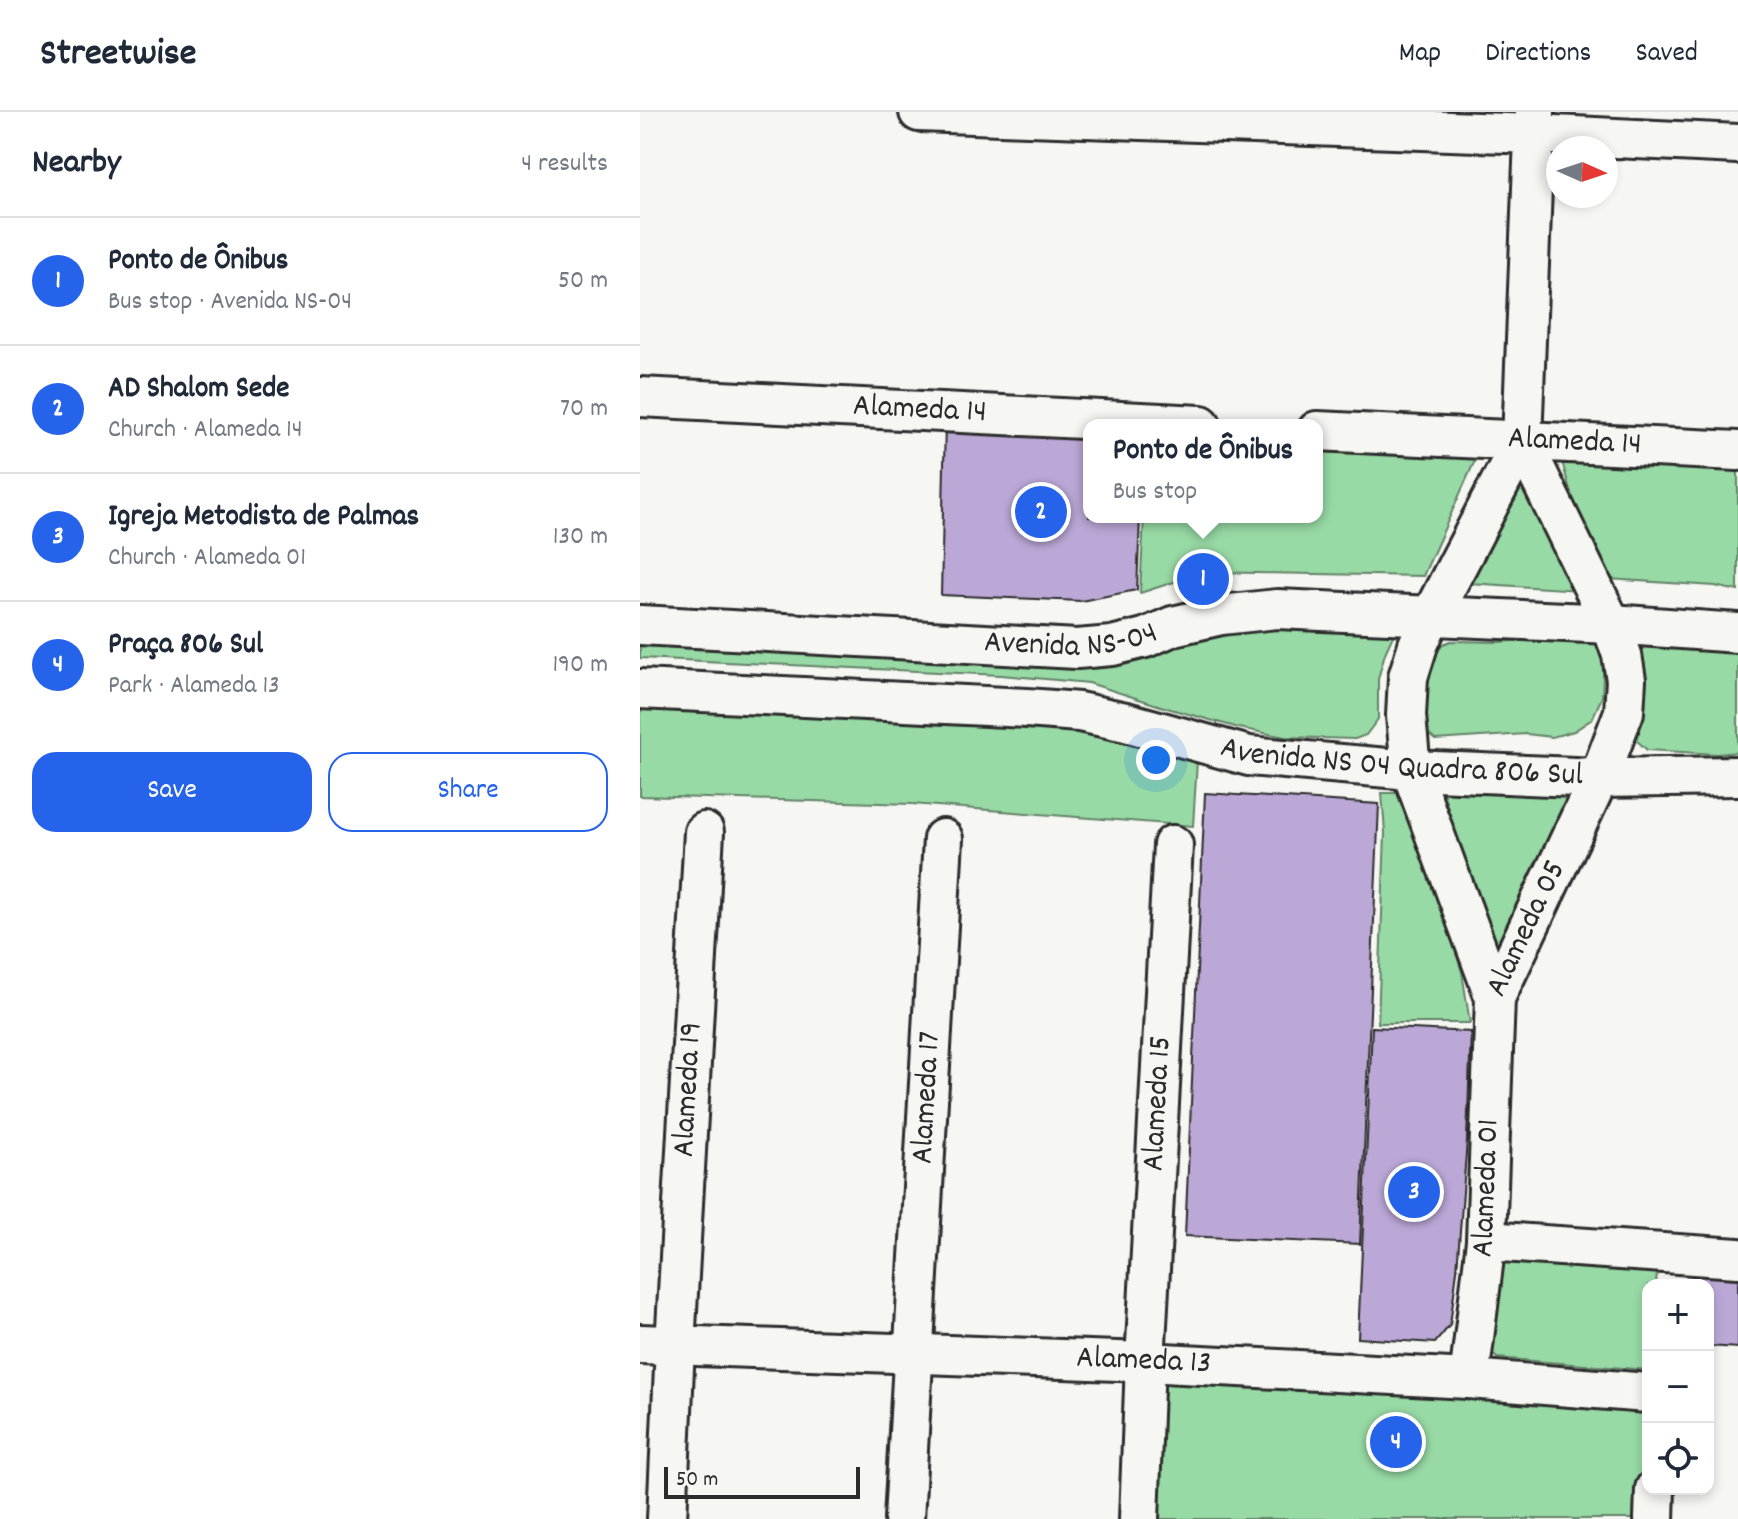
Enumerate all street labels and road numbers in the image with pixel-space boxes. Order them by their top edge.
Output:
street label: Alameda 14 [852,385,988,437]
street label: Alameda 14 [1507,417,1643,469]
street label: Avenida NS-04 [983,612,1166,672]
street label: Avenida NS 04 Quadra 806 Sul [1215,726,1584,800]
street label: Alameda 05 [1476,854,1579,1005]
street label: Alameda 19 [663,1021,716,1158]
street label: Alameda 17 [901,1030,955,1165]
street label: Alameda 15 [1132,1035,1186,1172]
street label: Alameda 01 [1461,1118,1513,1260]
street label: Alameda 13 [1076,1337,1212,1388]

